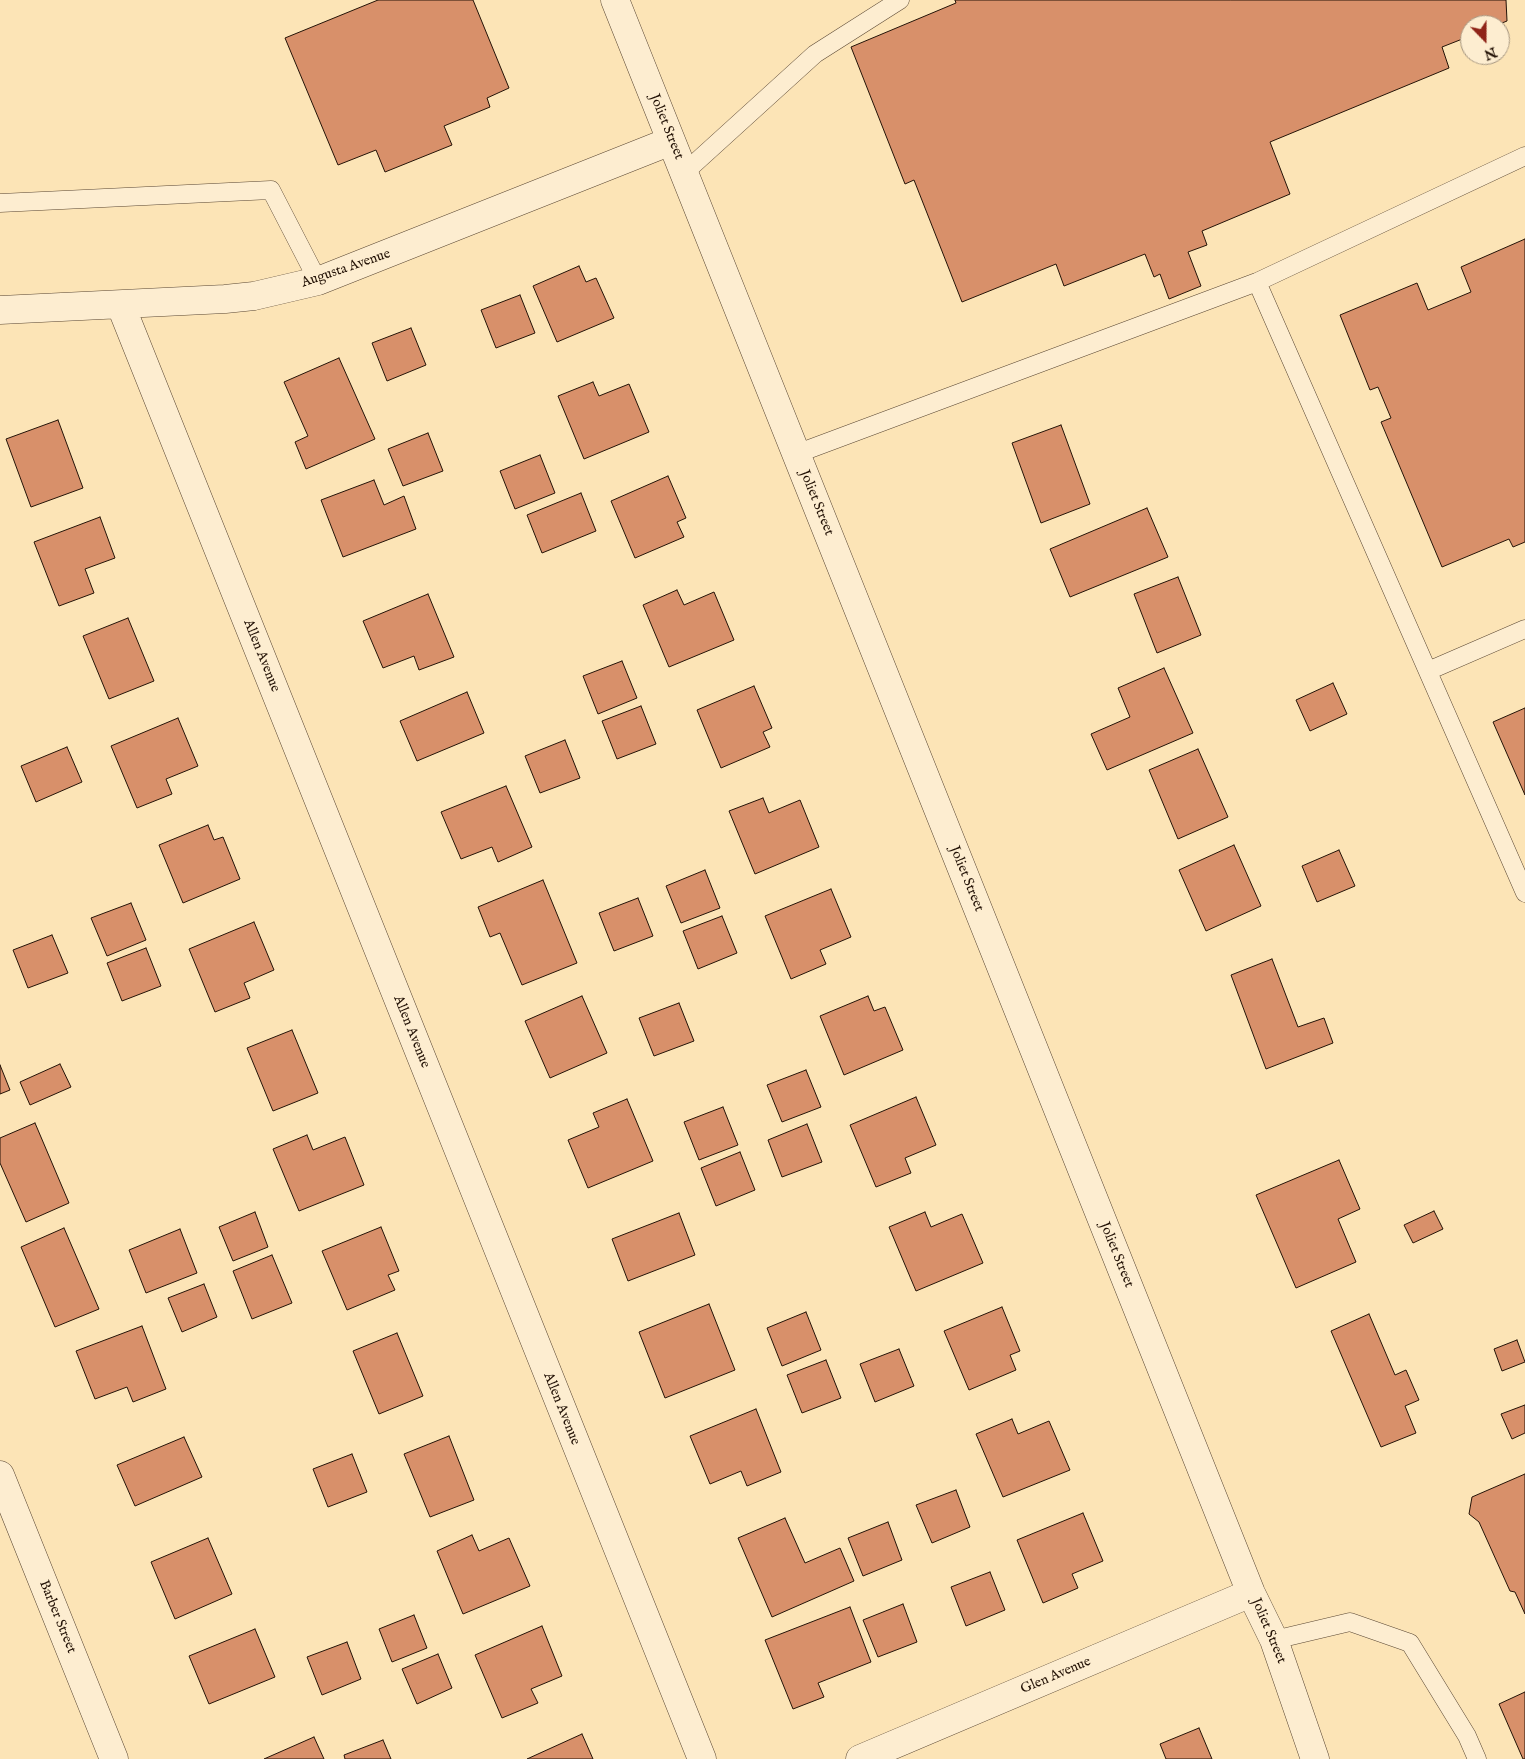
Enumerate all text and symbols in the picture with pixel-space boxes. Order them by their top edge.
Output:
north arrow [1460,15,1510,65]
text: N [1481,42,1499,64]
street label: Joliet Street [645,92,687,162]
street label: Augusta Avenue [299,246,393,292]
street label: Joliet Street [795,468,837,538]
street label: Allen Avenue [239,617,283,695]
street label: Joliet Street [945,844,987,914]
street label: Allen Avenue [389,993,433,1071]
street label: Joliet Street [1095,1220,1137,1290]
street label: Allen Avenue [539,1370,583,1448]
street label: Barber Street [35,1578,79,1656]
street label: Joliet Street [1247,1596,1289,1666]
street label: Glen Avenue [1018,1654,1094,1698]

